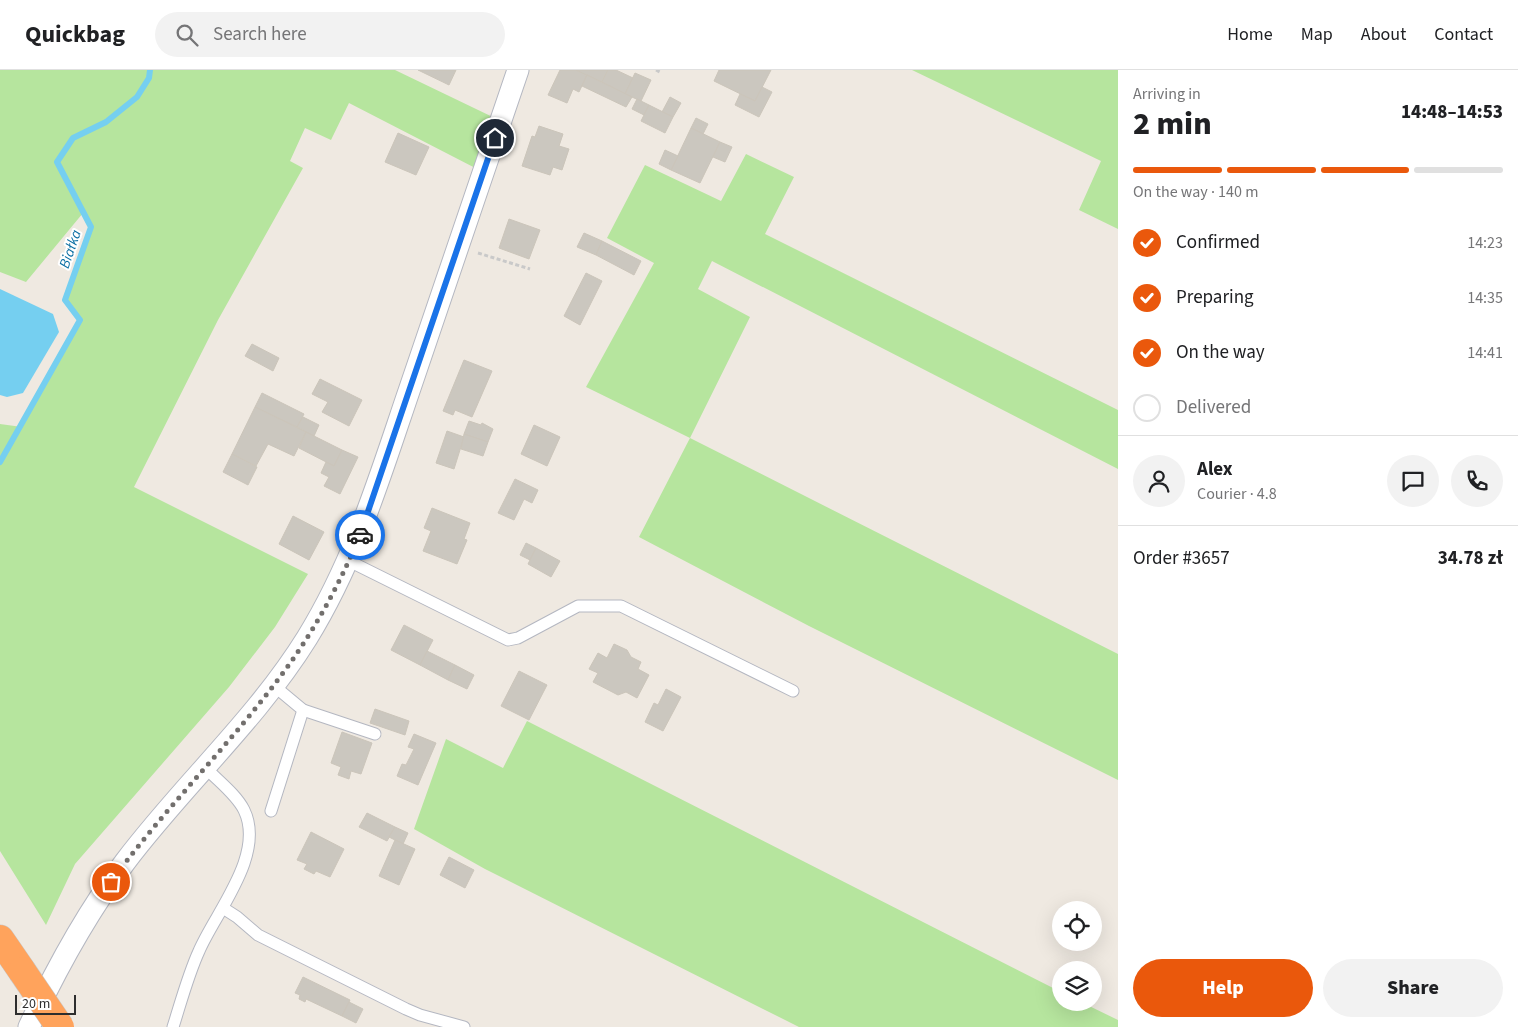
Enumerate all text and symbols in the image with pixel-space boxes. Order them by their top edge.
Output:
search box [155,12,505,57]
text: Quickbag [25,17,125,52]
icon: search [173,21,201,49]
text: Search here [213,21,307,48]
text: Home [1227,22,1273,47]
text: Map [1301,22,1333,47]
text: About [1361,22,1406,47]
text: Contact [1434,22,1493,47]
text: Arriving in [1133,83,1201,105]
text: 14:48–14:53 [1401,99,1503,126]
text: 2 min [1133,101,1212,147]
pin [474,117,516,159]
icon: home [481,124,509,152]
text: On the way · 140 m [1133,181,1258,203]
water label: Białka [54,227,87,271]
icon: check [1133,229,1161,257]
text: Confirmed [1176,229,1260,256]
text: 14:23 [1467,232,1503,254]
icon: check [1133,284,1161,312]
text: Preparing [1176,284,1254,311]
text: 14:35 [1467,287,1503,309]
icon: check [1133,339,1161,367]
text: On the way [1176,339,1265,366]
text: 14:41 [1467,342,1503,364]
text: Delivered [1176,394,1251,421]
button: person [1133,455,1185,507]
button: chat [1387,455,1439,507]
button: phone [1451,455,1503,507]
text: Alex [1197,456,1233,483]
text: Courier · 4.8 [1197,483,1277,505]
courier [335,510,385,560]
icon: car [346,521,374,549]
text: Order #3657 [1133,545,1230,572]
text: 34.78 zł [1438,545,1503,572]
pin [90,861,132,903]
icon: bag [97,868,125,896]
map controls [1052,901,1102,1011]
button: locate [1052,901,1102,951]
button: Help [1133,959,1313,1017]
button: Share [1323,959,1503,1017]
button: layers [1052,961,1102,1011]
scale bar [15,992,76,1015]
text: 20 m [22,994,50,1014]

